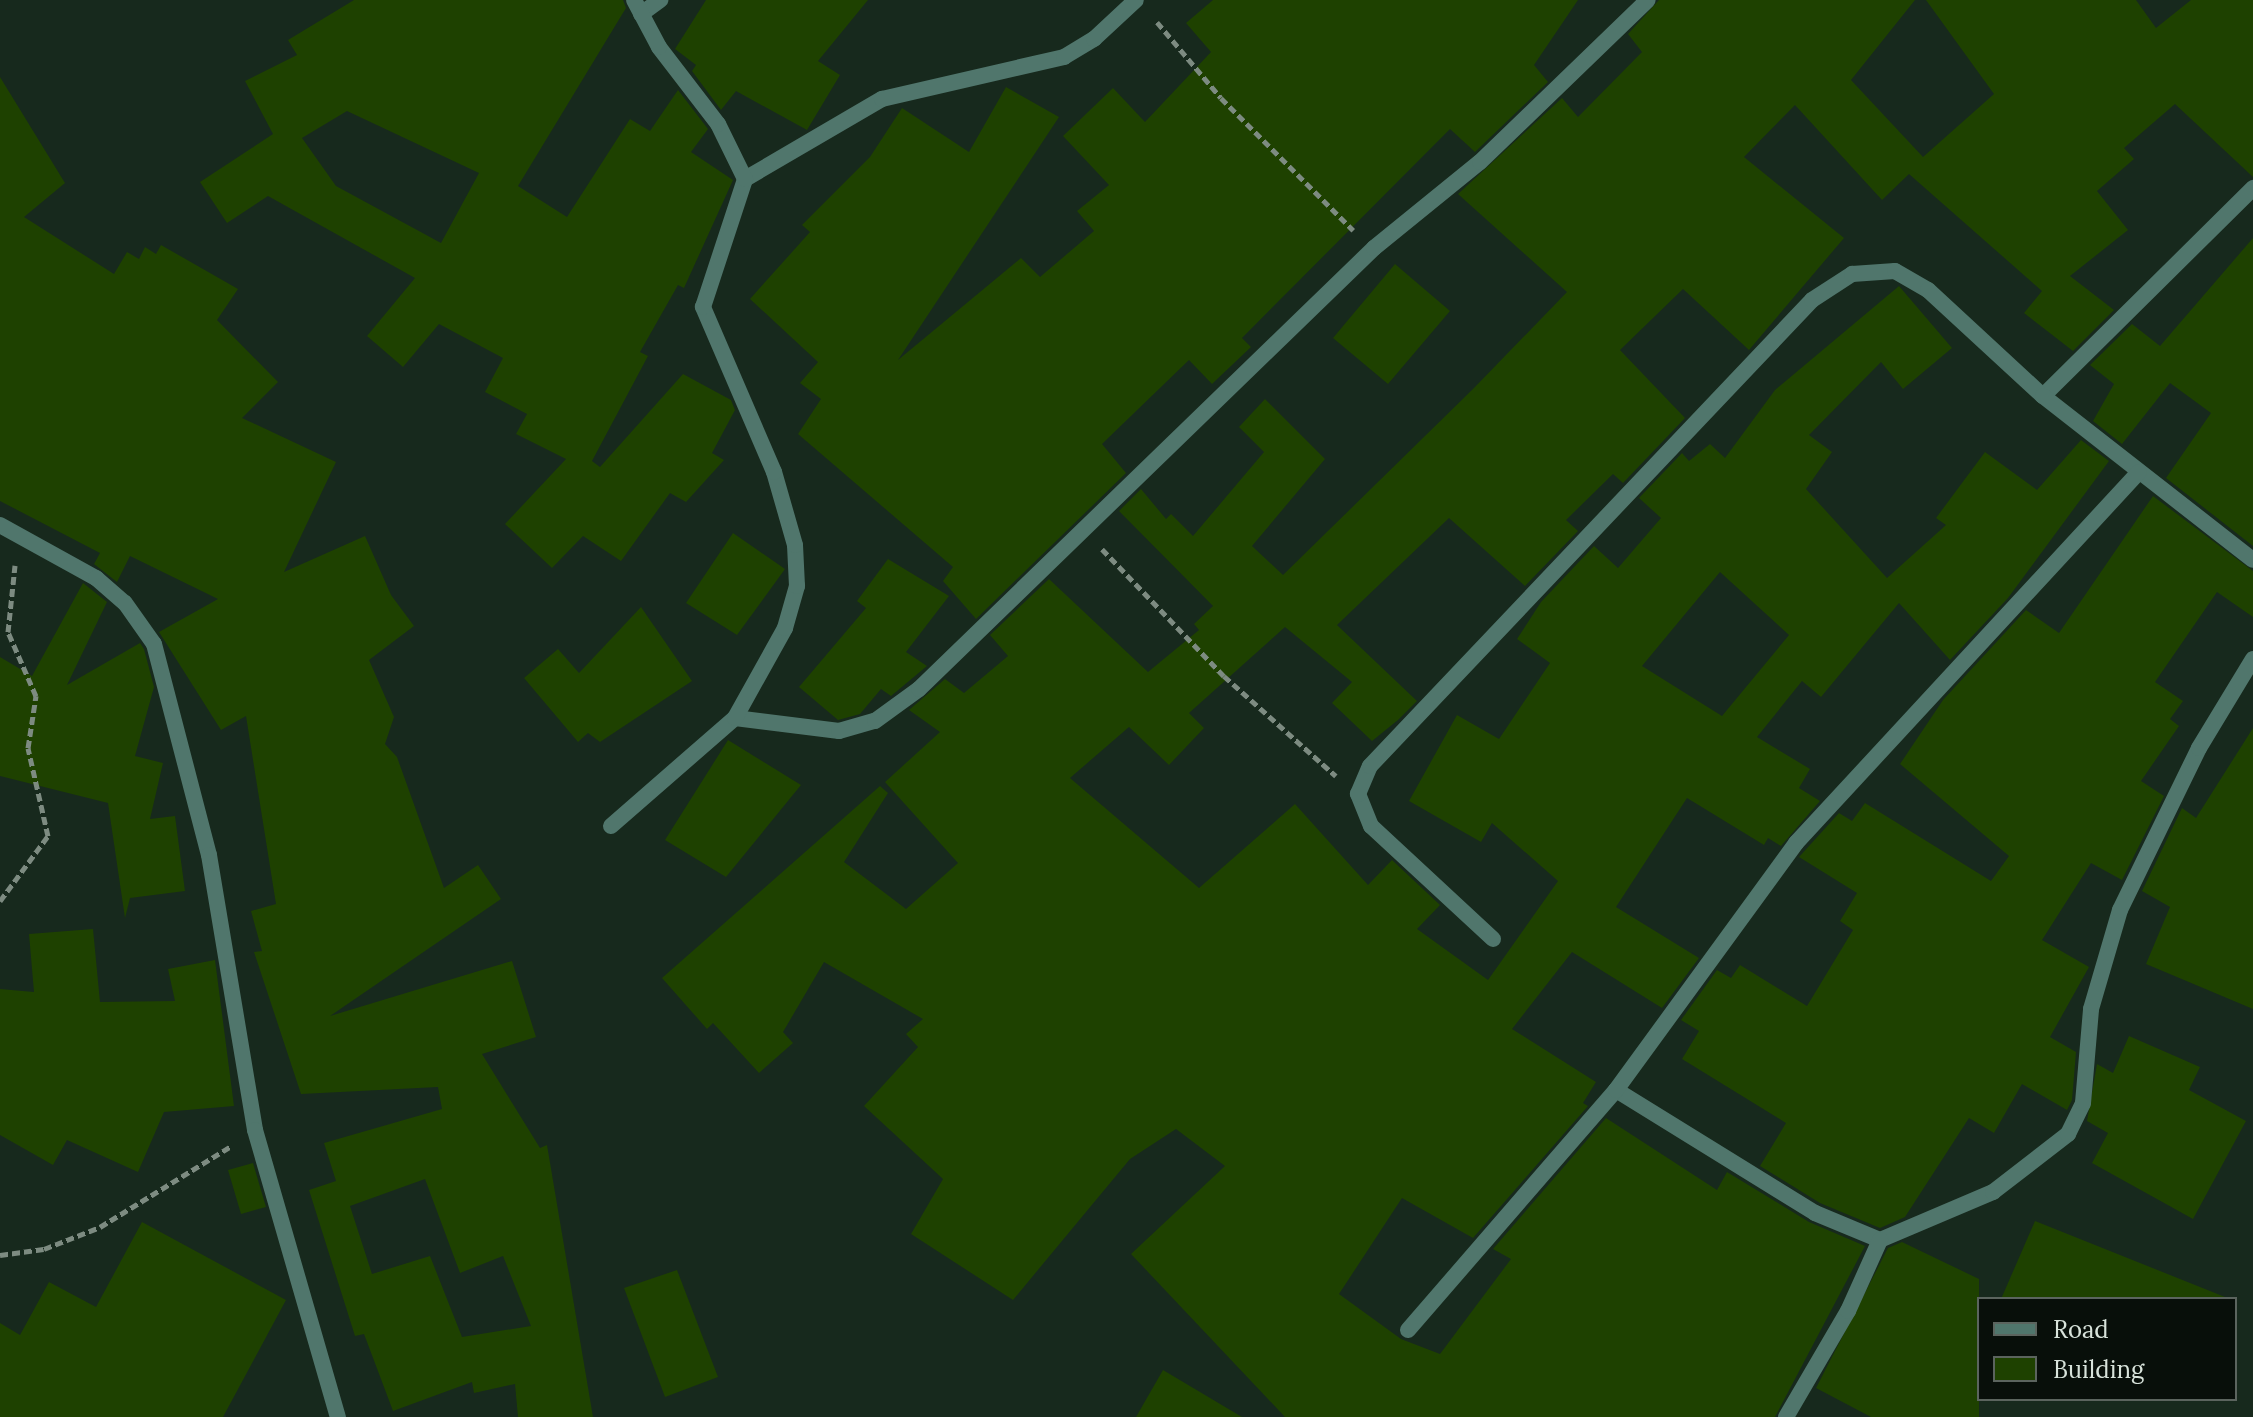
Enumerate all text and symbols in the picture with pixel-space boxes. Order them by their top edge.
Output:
legend [1977,1297,2237,1401]
text: Road [2053,1314,2109,1345]
text: Building [2053,1354,2144,1385]

